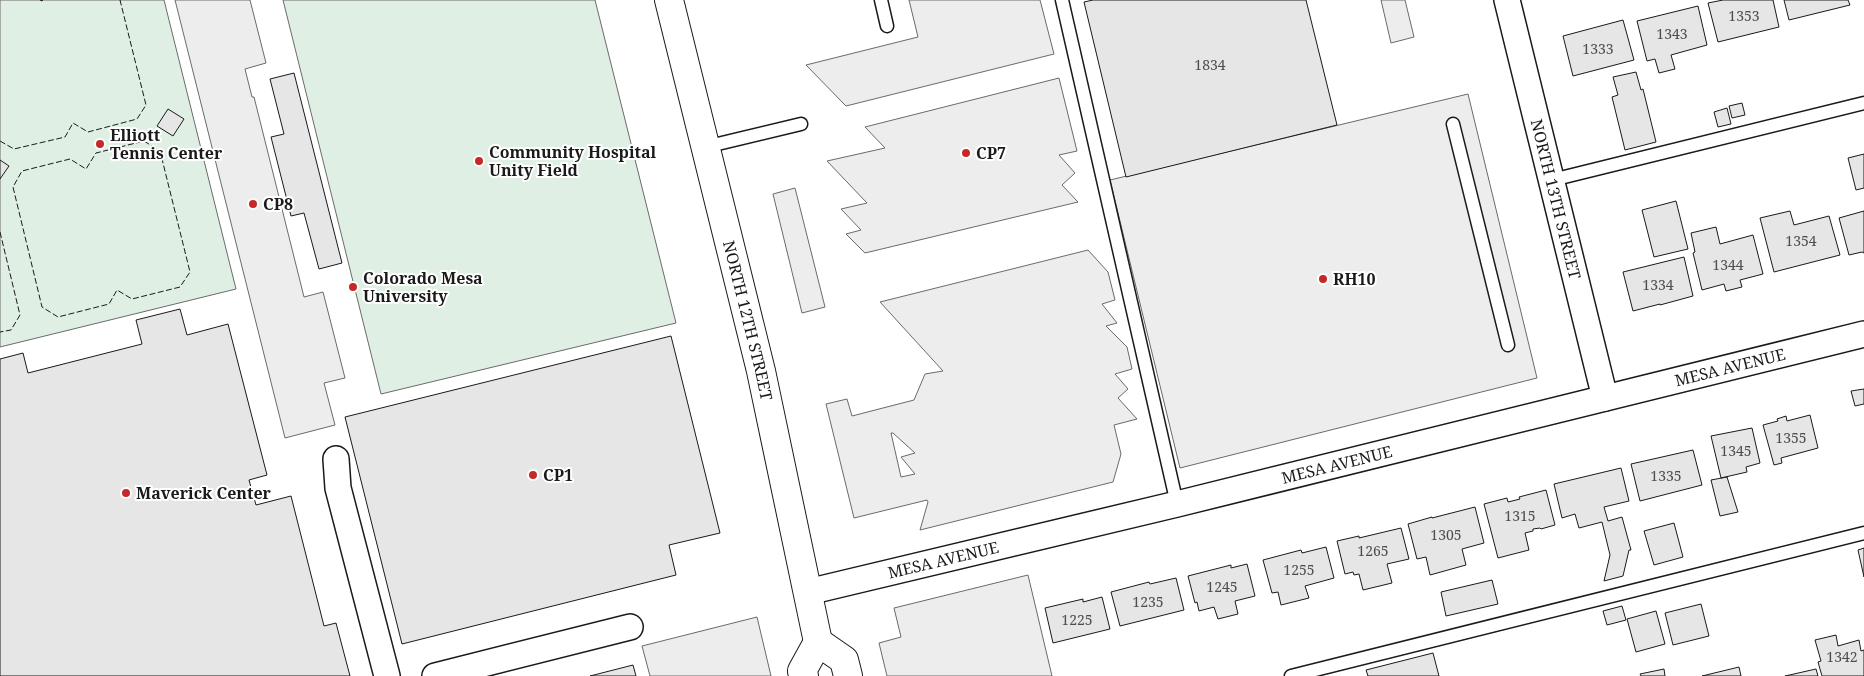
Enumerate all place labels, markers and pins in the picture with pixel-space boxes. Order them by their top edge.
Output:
place label: Elliott Tennis Center [110,124,223,164]
marker: Elliott Tennis Center [94,138,106,150]
place label: Community Hospital Unity Field [489,141,657,181]
place label: CP7 [976,142,1006,164]
marker: CP7 [960,147,972,159]
marker: Community Hospital Unity Field [473,155,485,167]
place label: CP8 [263,193,293,215]
marker: CP8 [247,198,259,210]
place label: Colorado Mesa University [363,267,483,307]
place label: RH10 [1333,268,1376,290]
marker: RH10 [1317,273,1329,285]
marker: Colorado Mesa University [347,281,359,293]
place label: CP1 [543,464,573,486]
marker: CP1 [527,469,539,481]
place label: Maverick Center [136,482,272,504]
marker: Maverick Center [120,487,132,499]

